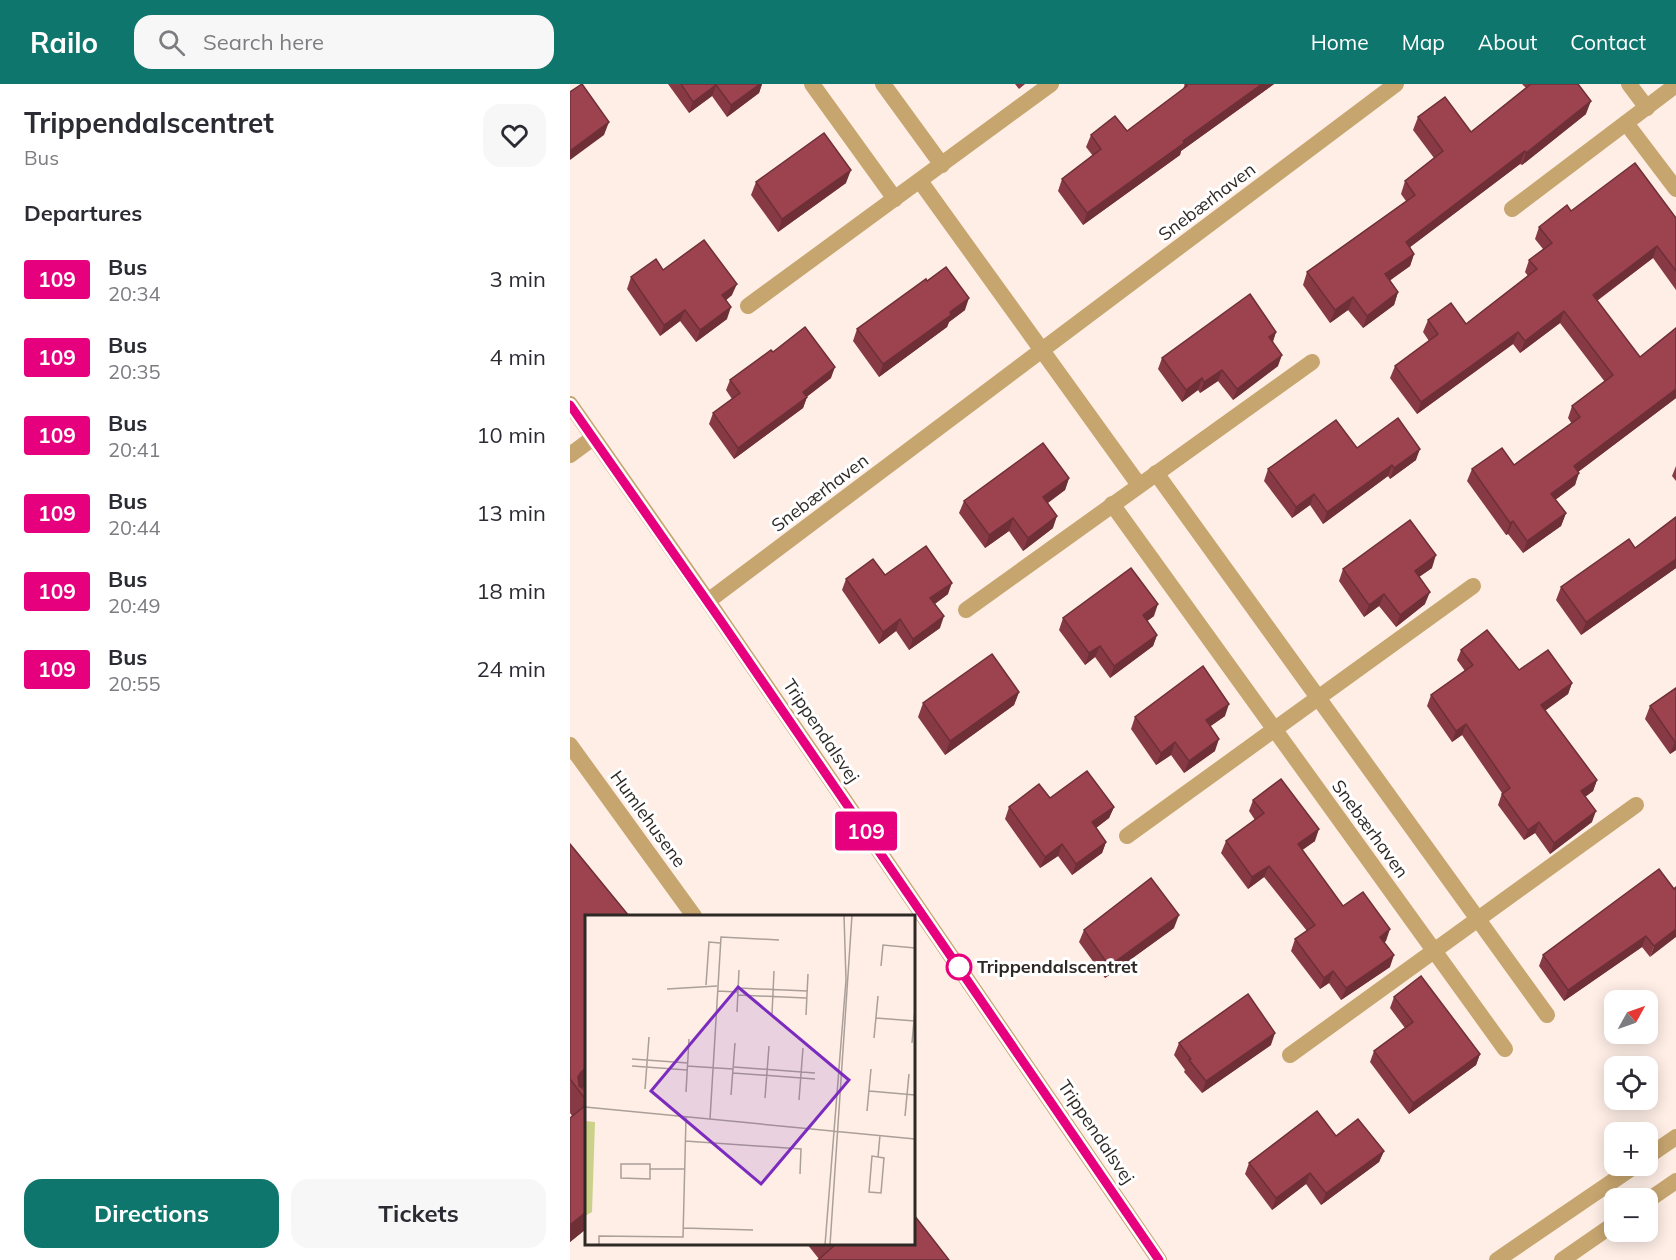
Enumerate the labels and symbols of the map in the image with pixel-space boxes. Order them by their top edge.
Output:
street label: Snebærhaven [1154,158,1260,246]
street label: Snebærhaven [767,449,873,537]
street label: Trippendalsvej [778,674,865,787]
street label: Humlehusene [606,766,691,872]
street label: Snebærhaven [1327,775,1414,882]
line badge: 109 [832,812,900,850]
inset map [585,915,915,1245]
marker: Trippendalscentret [946,954,972,980]
place label: Trippendalscentret [977,955,1138,978]
north arrow [1604,990,1658,1044]
street label: Trippendalsvej [1053,1075,1140,1188]

